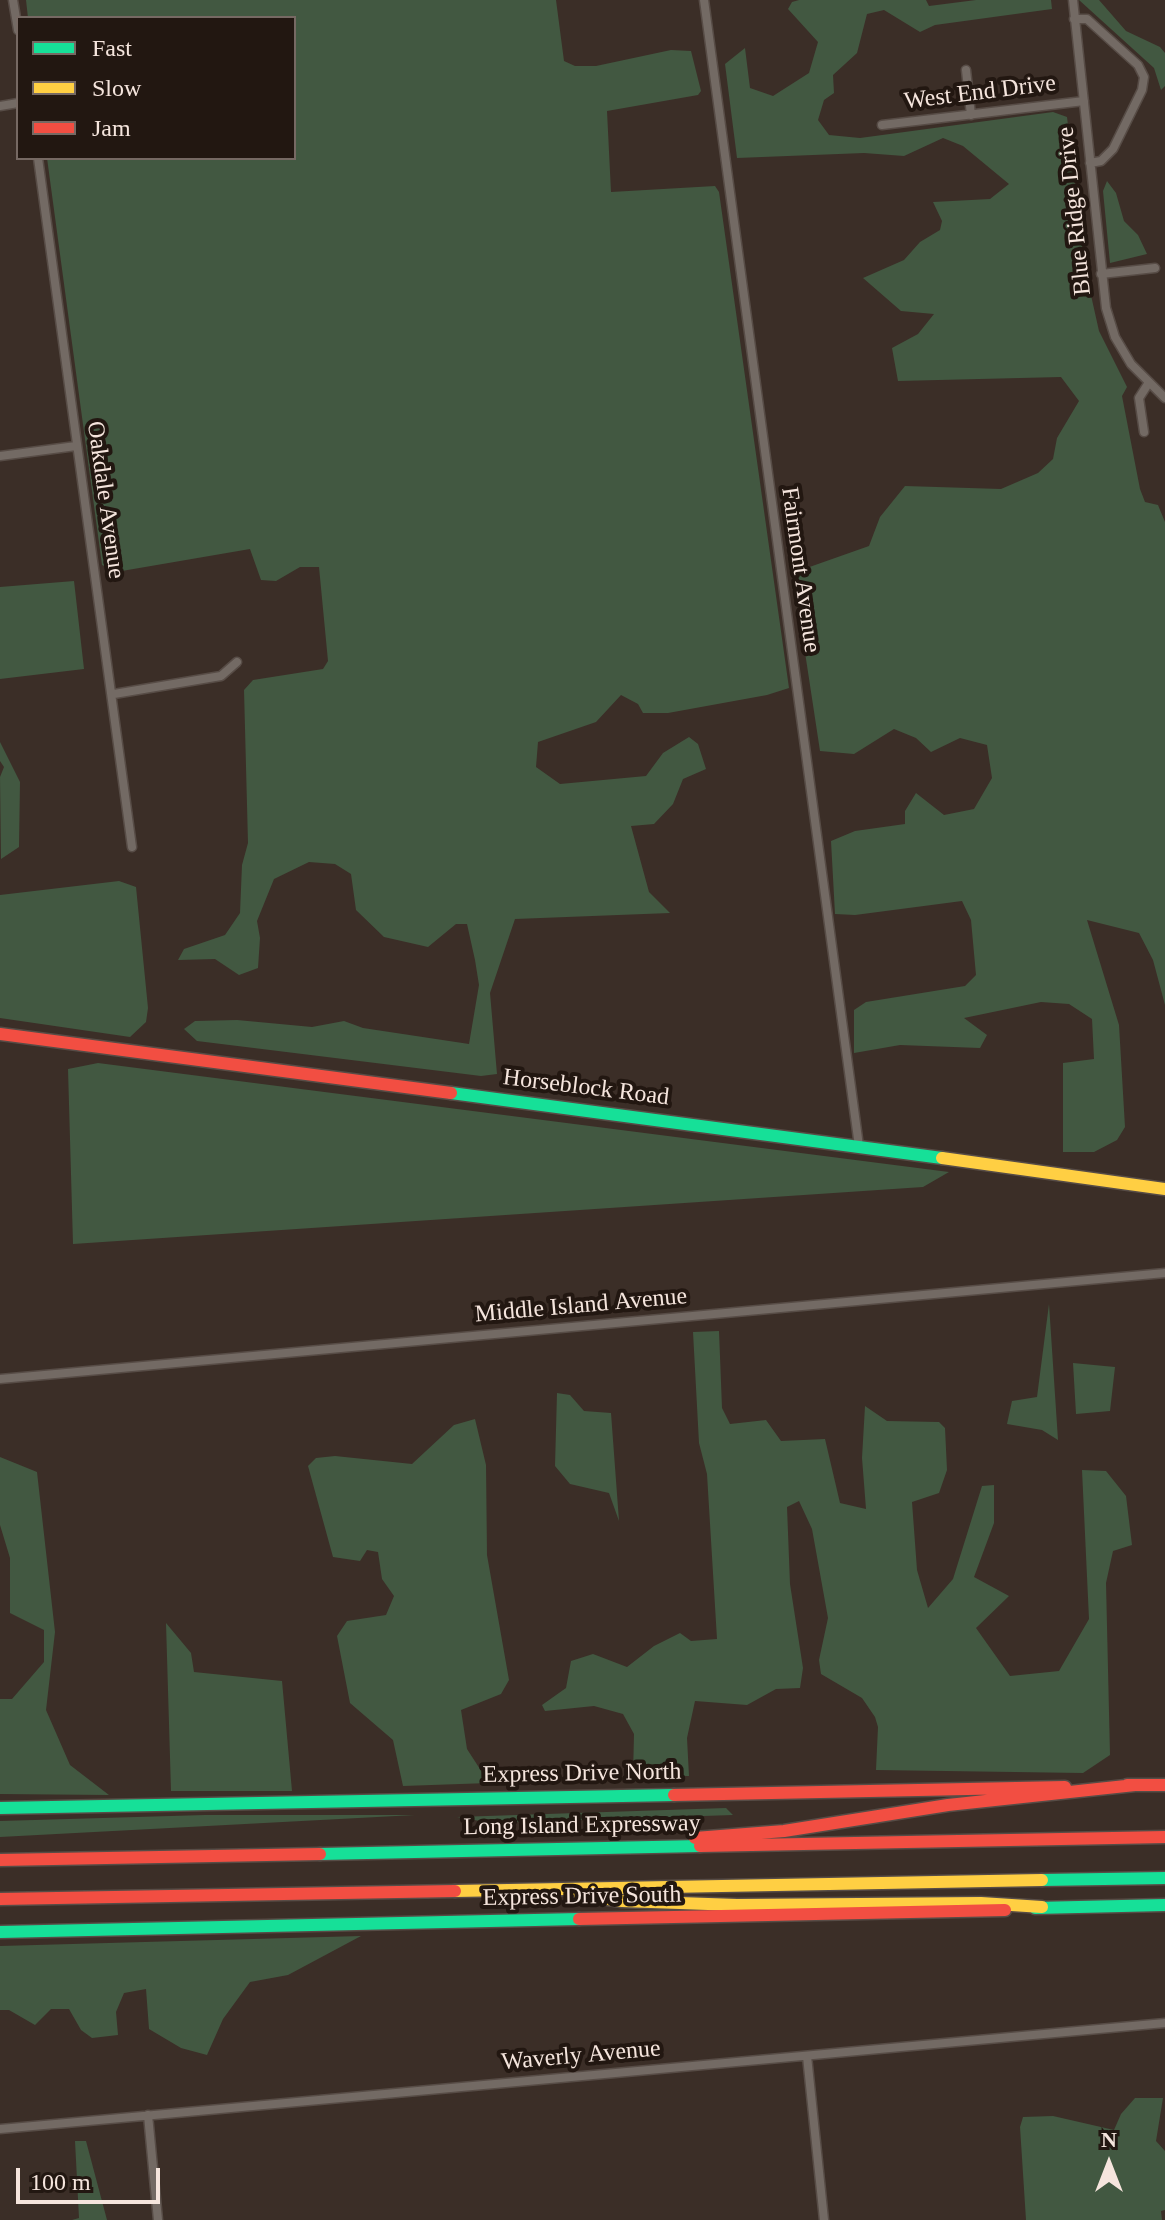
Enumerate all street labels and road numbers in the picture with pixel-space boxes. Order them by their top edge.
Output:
street label: West End Drive [902,69,1058,117]
street label: Blue Ridge Drive [1052,125,1098,297]
street label: Oakdale Avenue [80,419,130,581]
street label: Fairmont Avenue [774,485,826,655]
street label: Horseblock Road [501,1064,671,1112]
street label: Middle Island Avenue [474,1282,688,1330]
street label: Express Drive North [482,1758,682,1790]
street label: Long Island Expressway [463,1810,701,1842]
street label: Express Drive South [482,1881,682,1913]
street label: Waverly Avenue [500,2035,662,2077]

